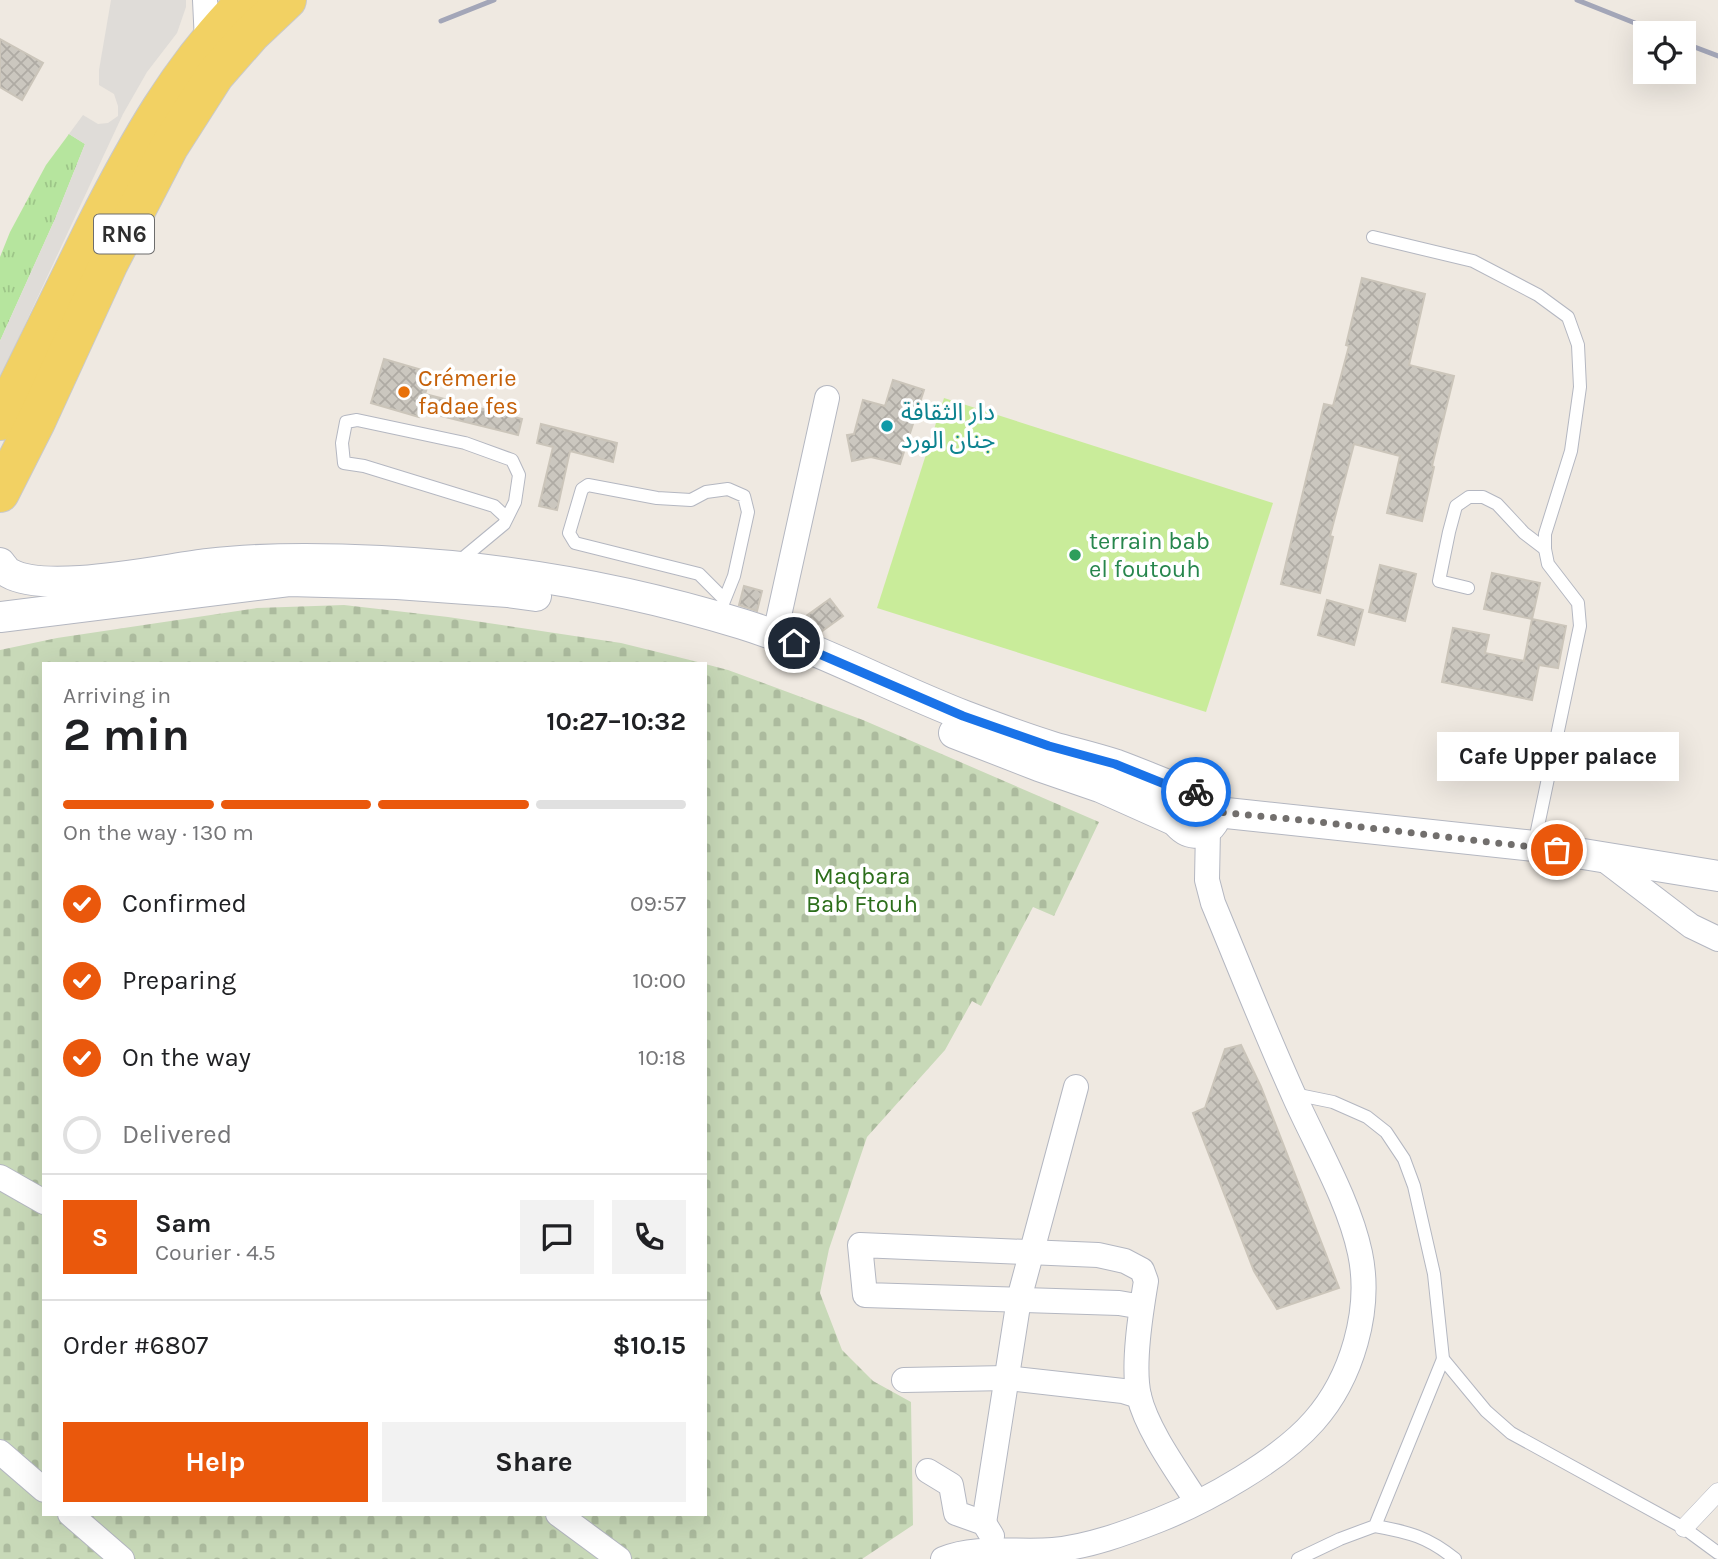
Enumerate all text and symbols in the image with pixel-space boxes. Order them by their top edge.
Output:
map controls [1633,21,1696,84]
button: locate [1633,21,1696,84]
road number: RN6 [94,215,154,254]
place label: Crémerie fadae fes [418,364,518,420]
marker: Crémerie fadae fes [396,384,412,400]
place label: دار الثقافة جنان الورد [901,398,995,454]
marker: دار الثقافة جنان الورد [879,418,895,434]
place label: terrain bab el foutouh [1089,527,1210,583]
marker: terrain bab el foutouh [1067,547,1083,563]
pin [764,613,824,673]
icon: home [775,624,813,662]
text: Arriving in [63,682,171,709]
text: 10:27–10:32 [546,706,686,737]
text: 2 min [63,708,190,762]
callout: Cafe Upper palace [1436,731,1678,780]
text: Cafe Upper palace [1459,743,1657,770]
courier [1161,757,1231,827]
icon: bike [1177,773,1215,811]
text: On the way · 130 m [63,819,254,846]
pin [1527,820,1587,880]
icon: bag [1538,831,1576,869]
park label: Maqbara Bab Ftouh [806,862,918,918]
icon: check [63,885,101,923]
text: Confirmed [122,888,247,919]
text: 09:57 [630,890,686,917]
icon: check [63,962,101,1000]
text: Preparing [122,965,236,996]
text: 10:00 [632,967,686,994]
icon: check [63,1039,101,1077]
text: On the way [122,1042,251,1073]
text: 10:18 [638,1044,686,1071]
text: Delivered [122,1119,232,1150]
button: chat [520,1200,594,1274]
button: phone [612,1200,686,1274]
text: Sam [155,1208,211,1239]
text: S [92,1222,108,1253]
text: Courier · 4.5 [155,1239,276,1266]
text: Order #6807 [63,1330,208,1361]
text: $10.15 [612,1330,686,1361]
button: Help [63,1422,368,1502]
button: Share [382,1422,686,1502]

